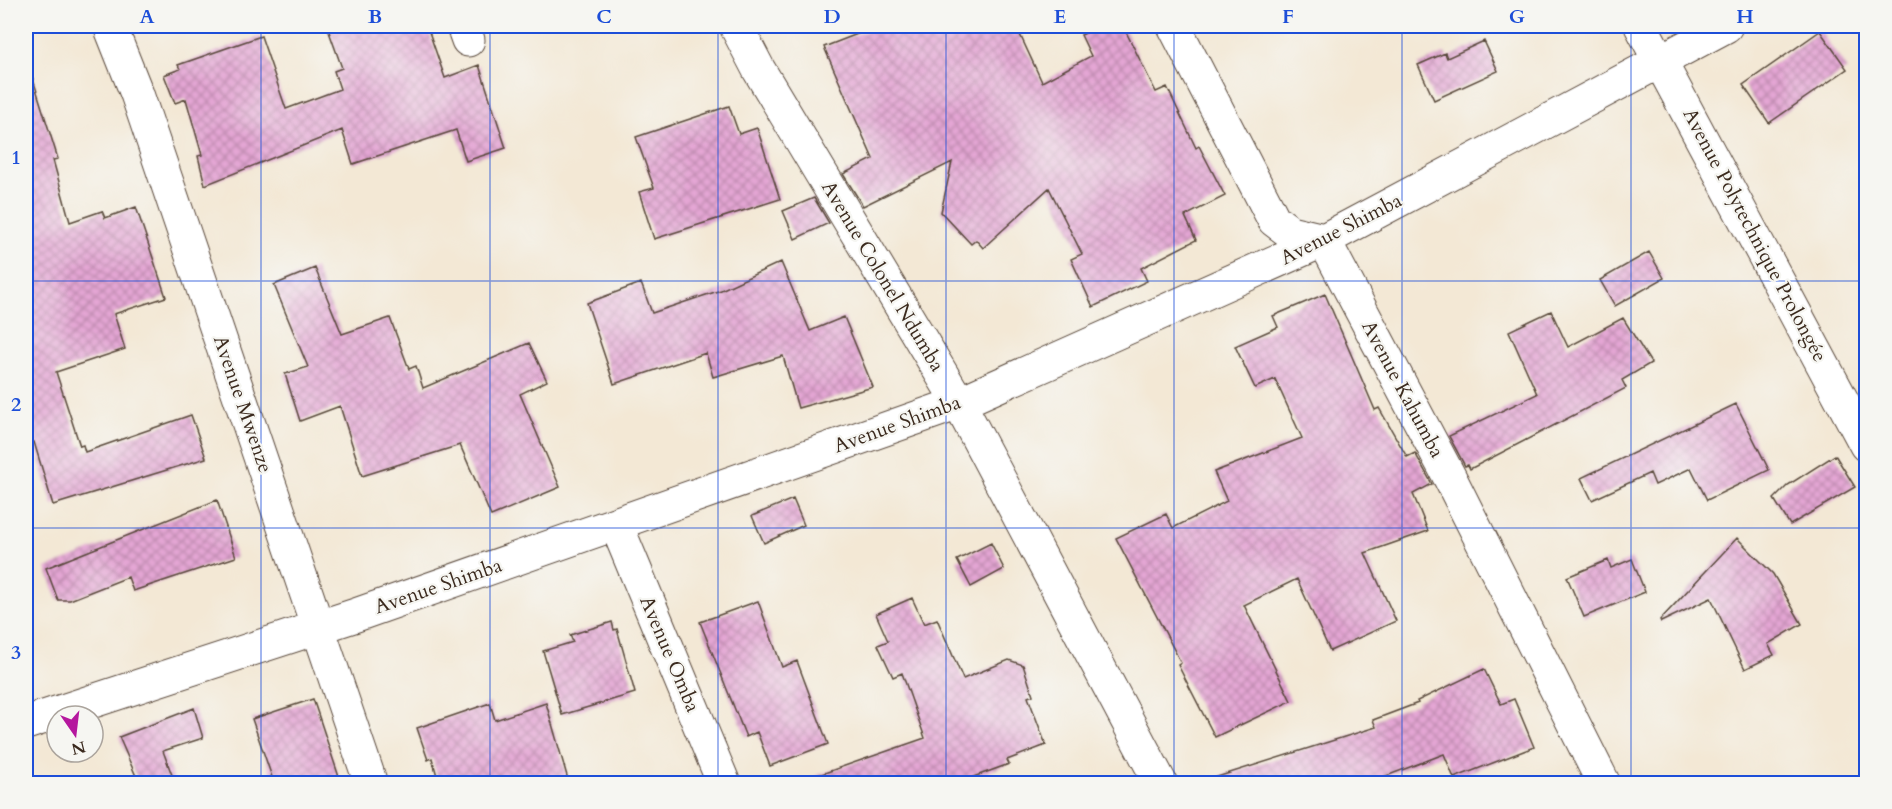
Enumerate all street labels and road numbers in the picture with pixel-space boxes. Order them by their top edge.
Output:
street label: Avenue Polytechnique Prolongée [1676,103,1834,367]
street label: Avenue Colonel Ndumba [815,176,951,377]
street label: Avenue Shimba [1276,187,1407,271]
street label: Avenue Kahumba [1355,316,1451,463]
street label: Avenue Mwenze [207,332,279,476]
street label: Avenue Shimba [830,388,965,459]
street label: Avenue Shimba [371,551,506,620]
street label: Avenue Omba [633,592,707,717]

